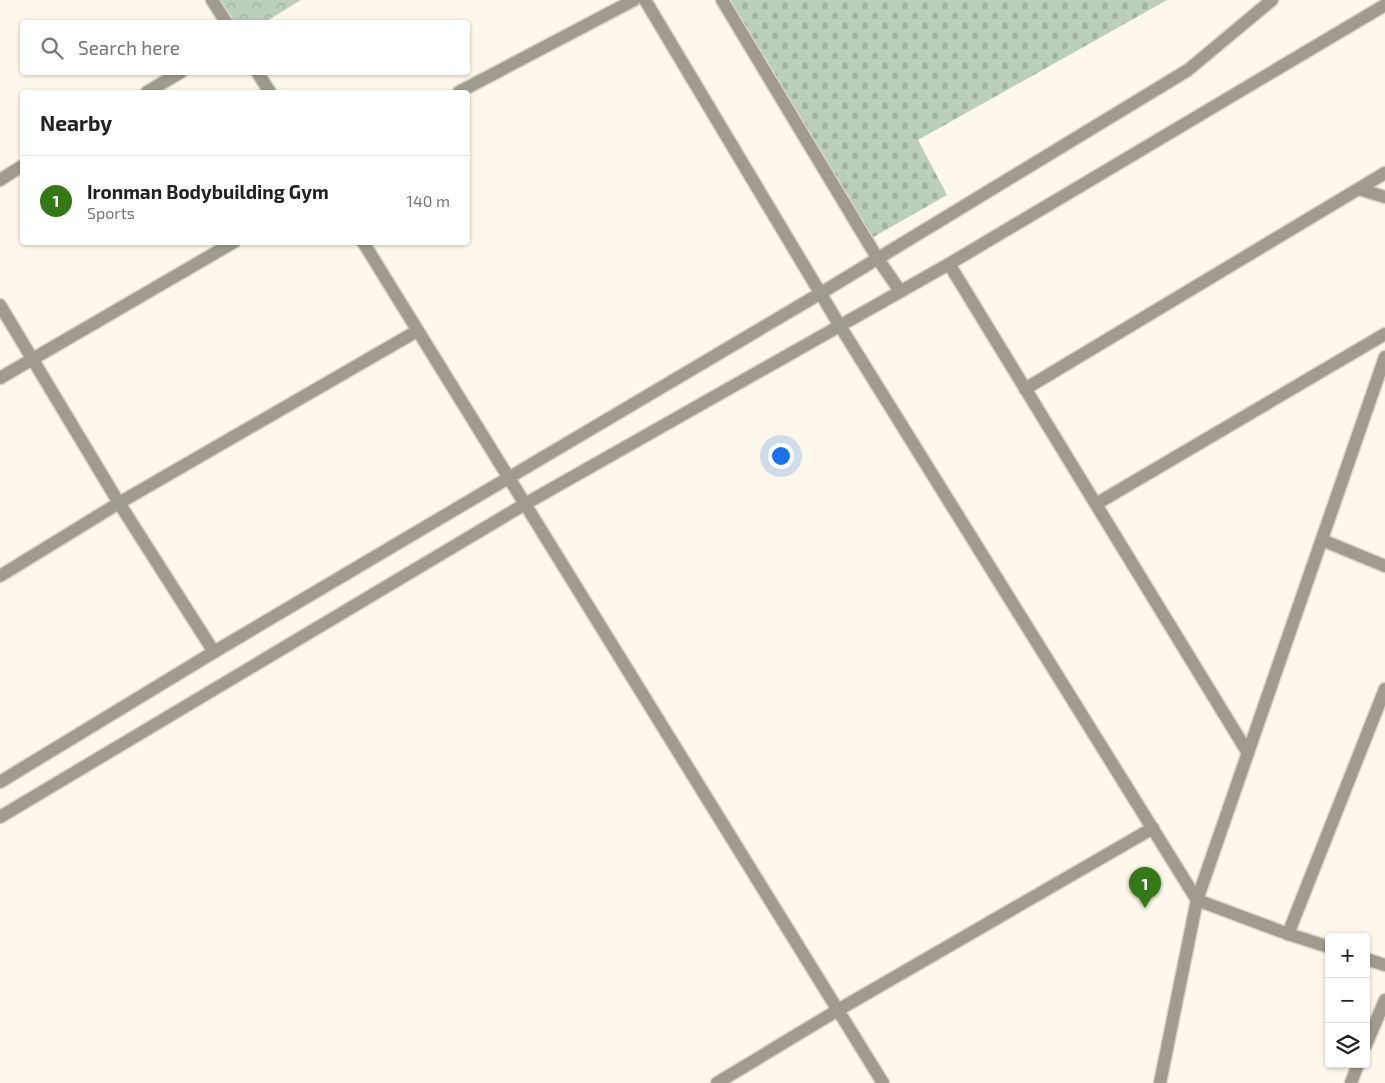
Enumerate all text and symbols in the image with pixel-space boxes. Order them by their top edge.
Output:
search box [20,20,470,75]
icon: search [38,34,66,62]
text: Search here [78,36,180,59]
text: Nearby [40,110,112,135]
text: Ironman Bodybuilding Gym [87,180,329,203]
text: 1 [53,191,59,210]
text: 140 m [407,191,450,210]
text: Sports [87,203,135,222]
your location [768,443,794,469]
pin: 1 [1129,867,1161,908]
map controls [1325,933,1370,1068]
button: + [1325,933,1370,978]
button: − [1325,978,1370,1023]
button: layers [1325,1023,1370,1068]

